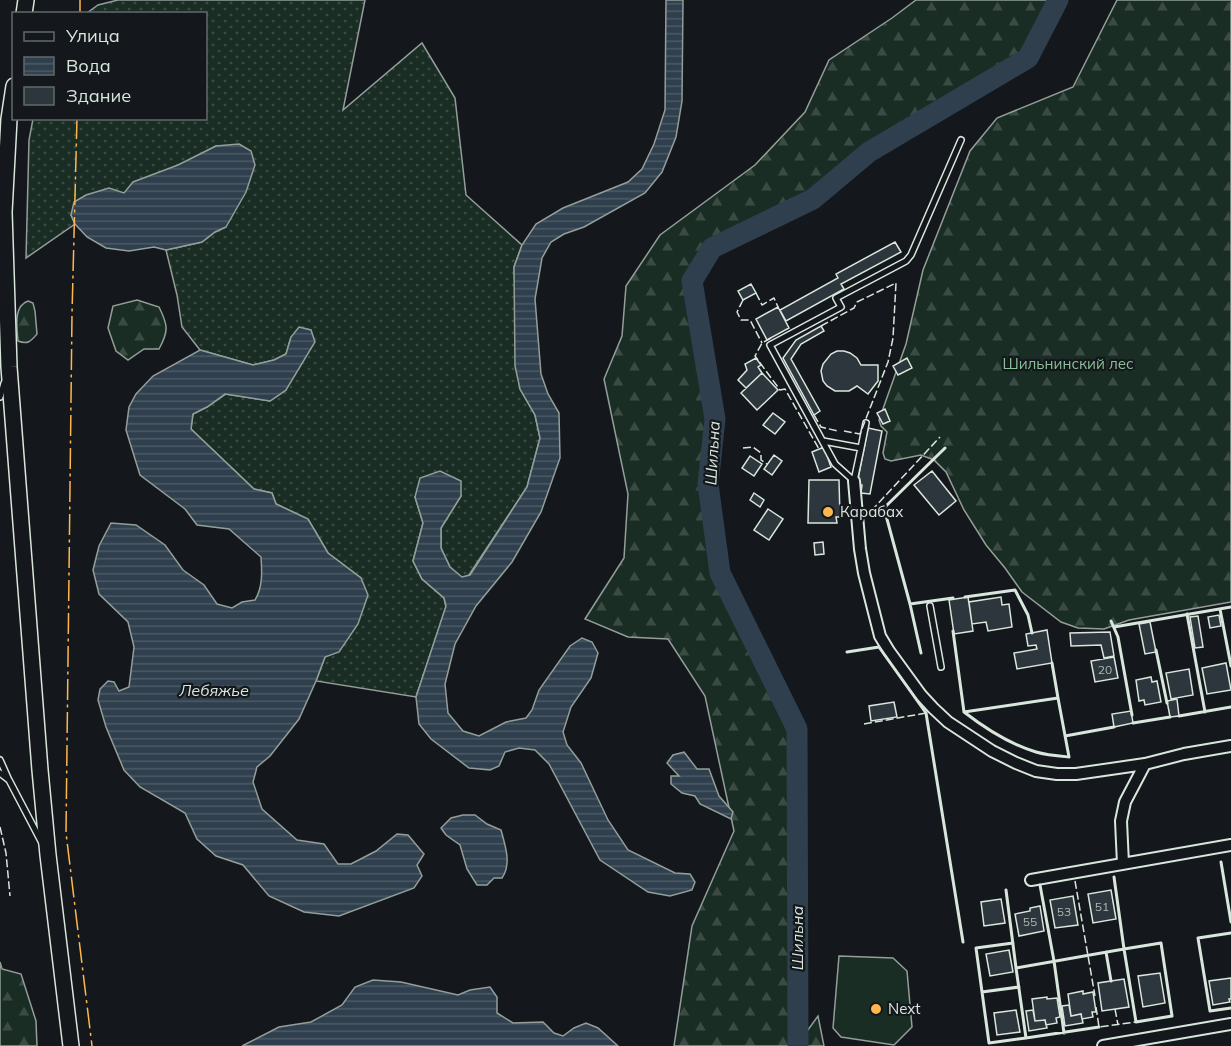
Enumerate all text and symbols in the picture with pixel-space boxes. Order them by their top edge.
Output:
legend [12,12,207,120]
text: Улица [65,24,120,47]
text: Вода [66,54,111,77]
text: Здание [66,84,131,107]
park label: Шильнинский лес [1002,354,1134,373]
water label: Шильна [700,420,724,486]
place label: Карабах [840,502,903,521]
marker: Карабах [821,505,835,519]
house number: 20 [1098,662,1112,677]
water label: Лебяжье [178,680,249,700]
house number: 51 [1095,899,1109,914]
house number: 53 [1057,904,1071,919]
water label: Шильна [787,906,807,970]
house number: 55 [1023,914,1037,929]
place label: Next [888,999,921,1018]
marker: Next [869,1002,883,1016]

